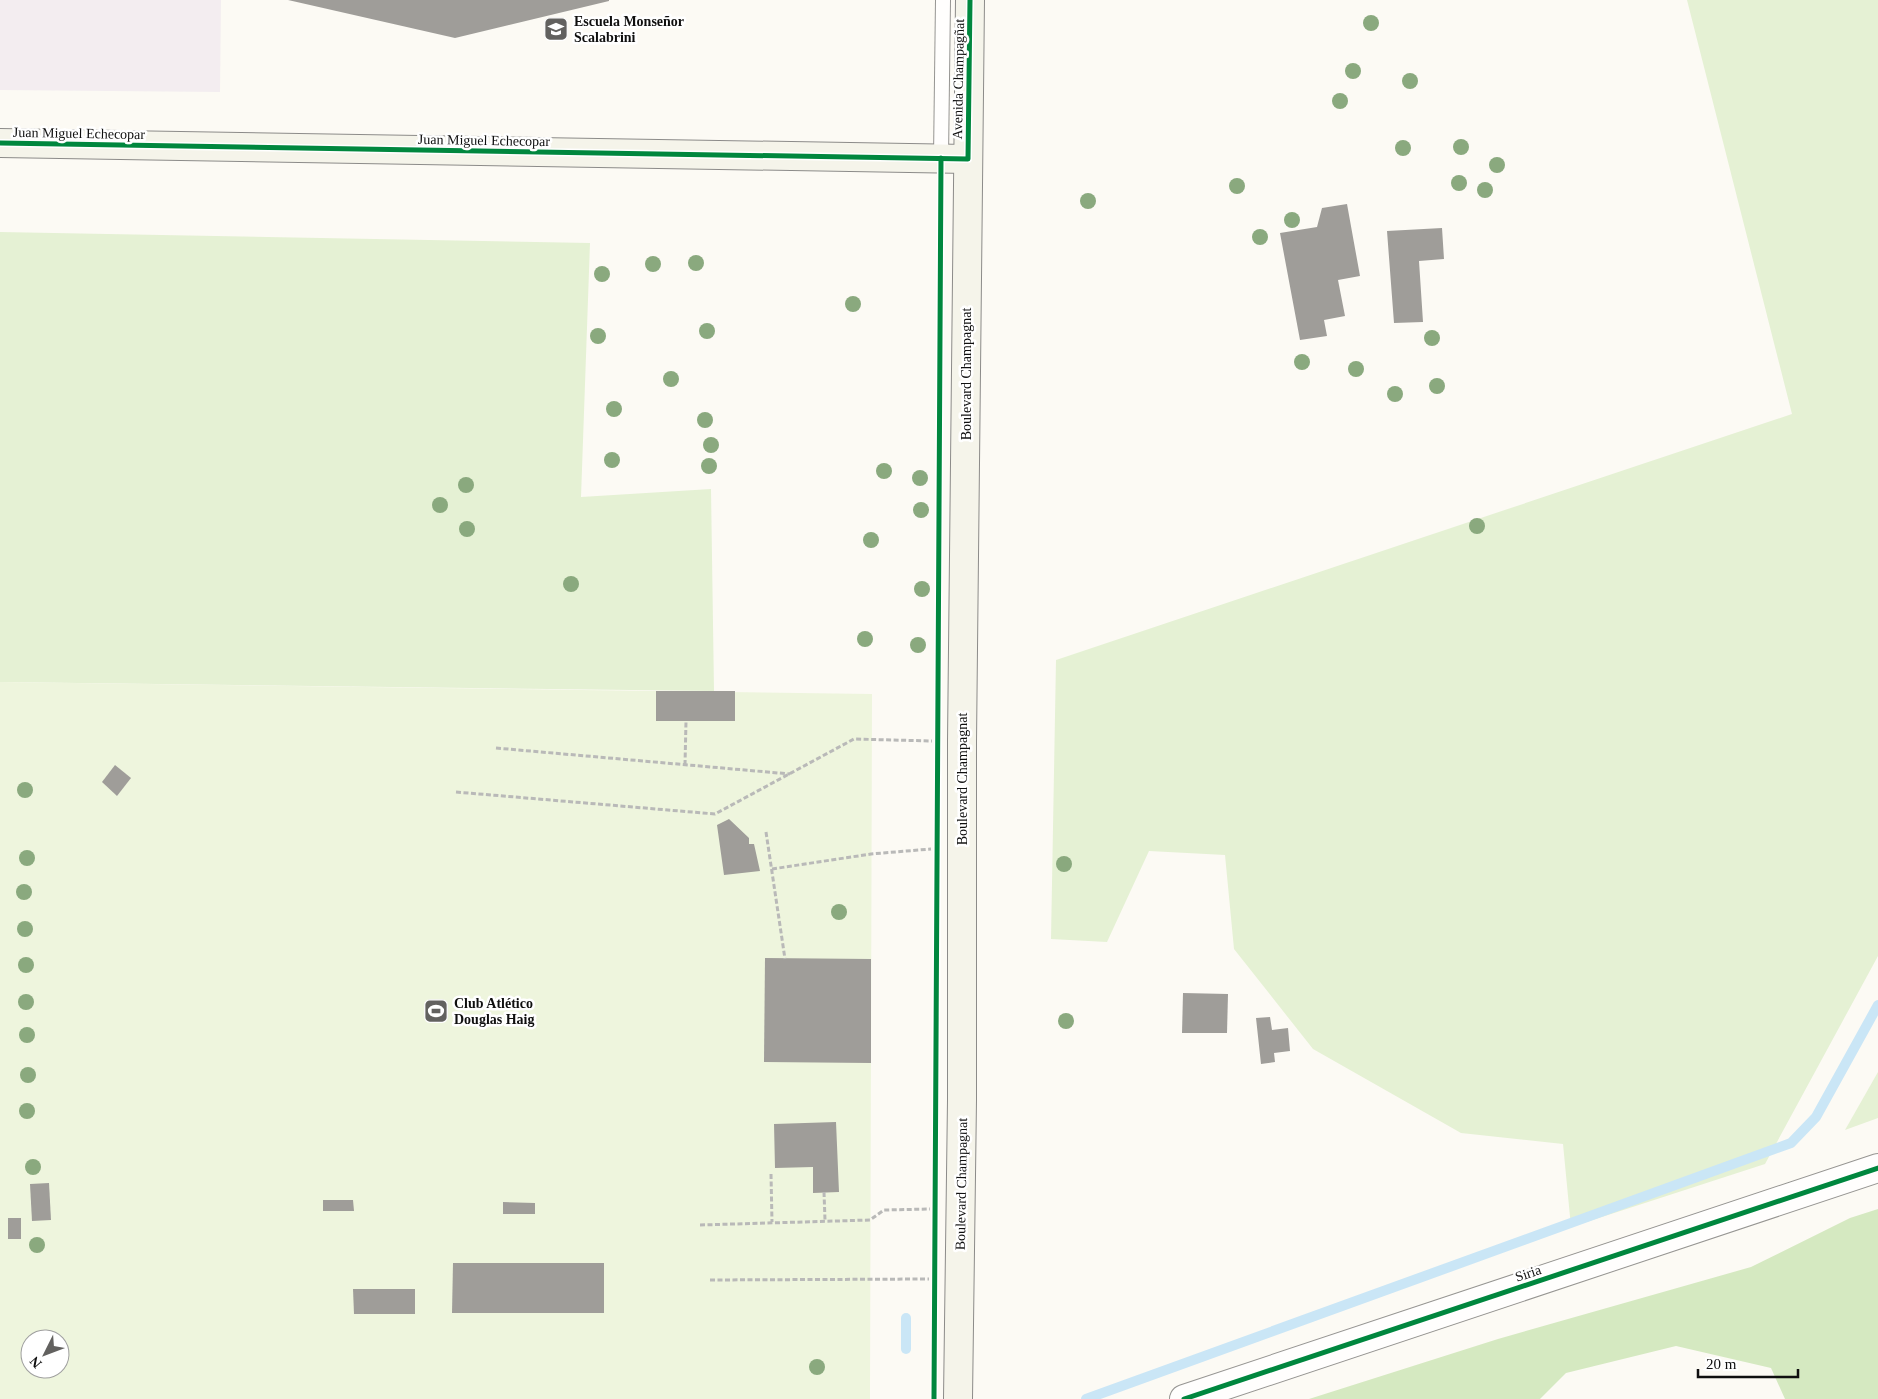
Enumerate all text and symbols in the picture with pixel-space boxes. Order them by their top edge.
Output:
place label: Escuela Monseñor Scalabrini [574,14,684,45]
school or university icon: Escuela Monseñor Scalabrini [543,16,569,42]
street label: Avenida Champagñat [950,18,967,139]
street label: Juan Miguel Echecopar [13,125,146,142]
street label: Juan Miguel Echecopar [418,132,551,149]
street label: Boulevard Champagnat [959,308,974,440]
street label: Boulevard Champagnat [955,713,970,845]
place label: Club Atlético Douglas Haig [454,996,535,1027]
sports icon: Club Atlético Douglas Haig [423,998,449,1024]
street label: Boulevard Champagnat [953,1117,970,1250]
street label: Siria [1513,1262,1544,1285]
north arrow [20,1329,70,1379]
scale bar [1698,1346,1798,1378]
text: N [27,1354,45,1371]
text: 20 m [1706,1356,1737,1372]

